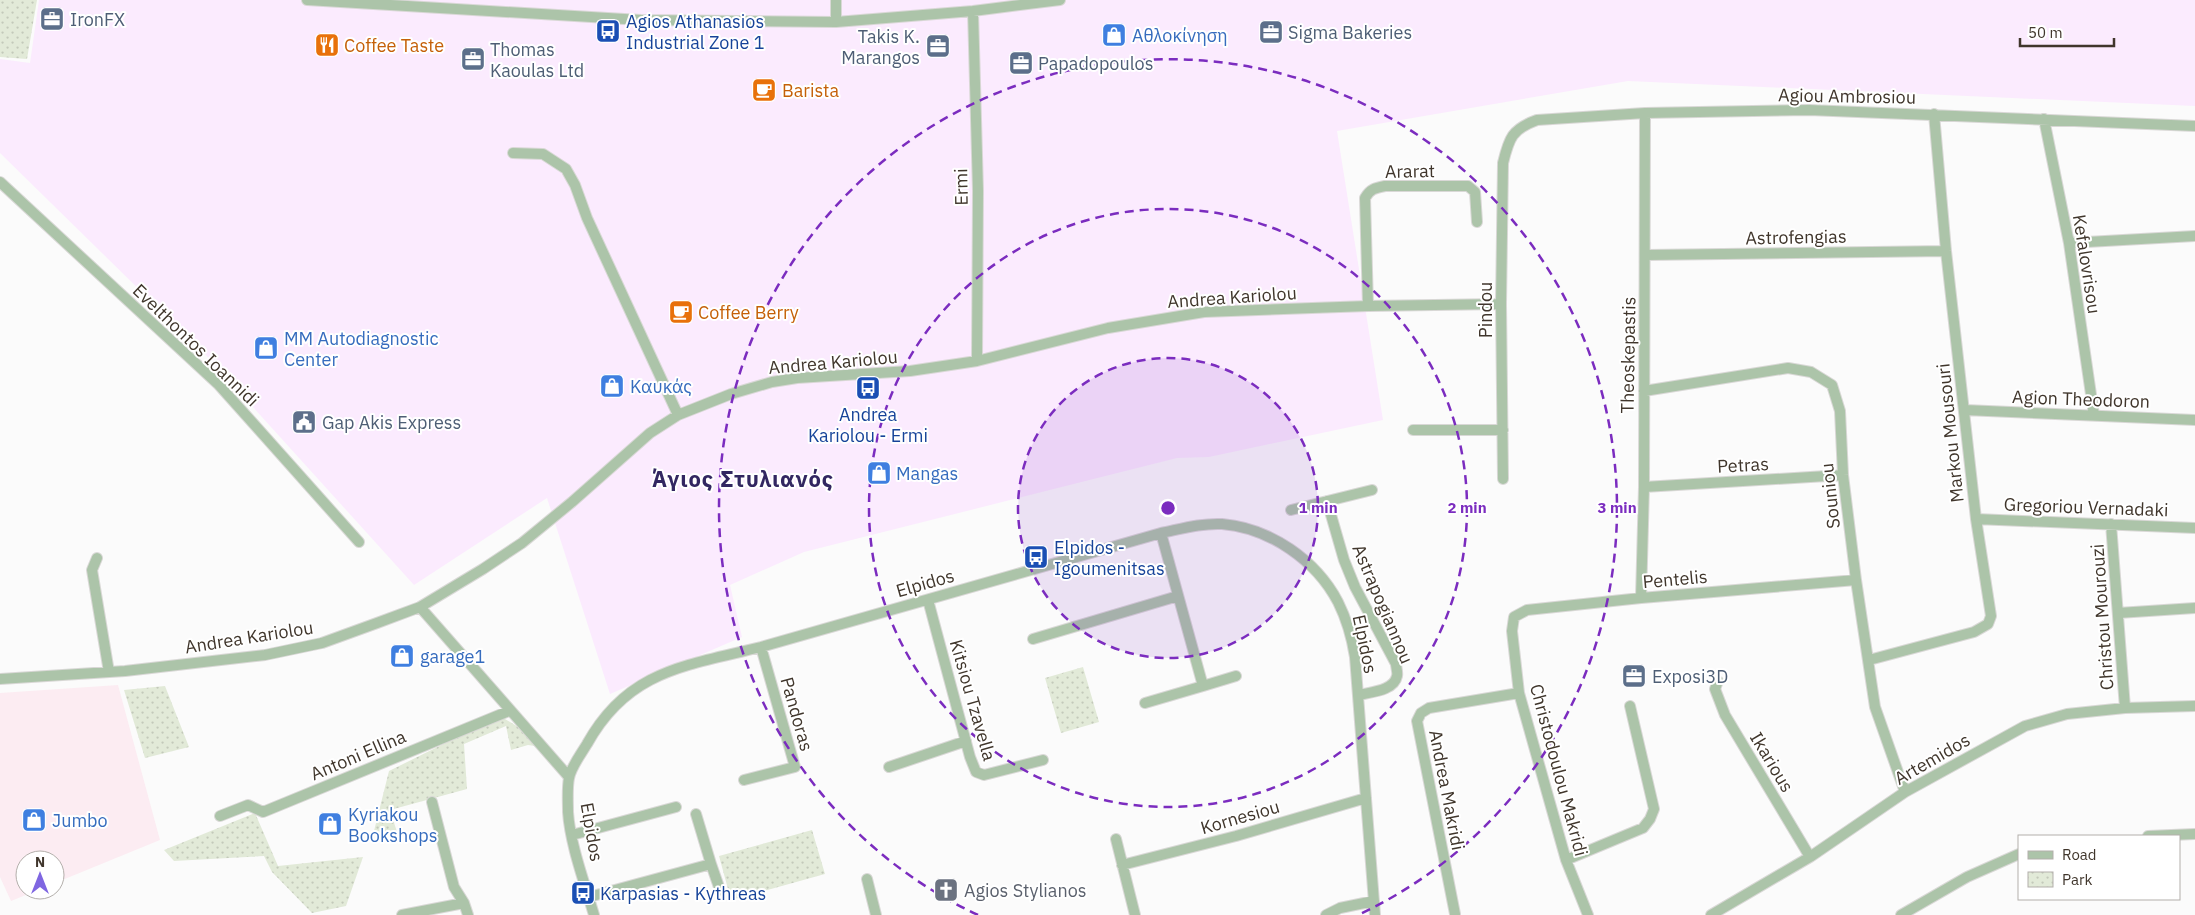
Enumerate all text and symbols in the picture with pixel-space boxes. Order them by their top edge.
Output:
office icon: IronFX [39,6,65,32]
place label: IronFX [70,8,125,31]
place label: Agios Athanasios Industrial Zone 1 [626,10,765,54]
scale bar [2020,15,2114,47]
bus stop icon: Agios Athanasios Industrial Zone 1 [595,18,621,44]
office icon: Sigma Bakeries [1258,19,1284,45]
place label: Sigma Bakeries [1288,21,1412,44]
shop icon: Αθλοκίνηση [1101,22,1127,48]
text: 50 m [2028,23,2063,42]
place label: Αθλοκίνηση [1132,24,1228,47]
place label: Takis K. Marangos [841,25,920,69]
restaurant icon: Coffee Taste [314,32,340,58]
office icon: Takis K. Marangos [925,33,951,59]
place label: Coffee Taste [344,34,444,57]
place label: Thomas Kaoulas Ltd [490,38,584,82]
office icon: Thomas Kaoulas Ltd [460,46,486,72]
office icon: Papadopoulos [1008,50,1034,76]
place label: Papadopoulos [1038,52,1153,75]
cafe icon: Barista [751,77,777,103]
place label: Barista [782,79,839,102]
street label: Agiou Ambrosiou [1778,83,1916,109]
street label: Ararat [1385,159,1435,183]
street label: Ermi [949,168,973,206]
street label: Kefalovrisou [2068,213,2106,315]
street label: Astrofengias [1745,225,1847,249]
street label: Evelthontos Ioannidi [128,279,264,411]
street label: Andrea Kariolou [1167,281,1297,313]
street label: Pindou [1474,282,1497,338]
street label: Theoskepastis [1615,297,1641,413]
cafe icon: Coffee Berry [668,299,694,325]
place label: Coffee Berry [698,301,799,324]
place label: MM Autodiagnostic Center [284,327,438,371]
shop icon: MM Autodiagnostic Center [253,335,279,361]
street label: Andrea Kariolou [767,345,899,379]
street label: Markou Mousouri [1931,362,1969,504]
shop icon: Καυκάς [599,373,625,399]
place label: Καυκάς [630,375,692,398]
bus stop icon: Andrea Kariolou - Ermi [855,375,881,401]
street label: Agion Theodoron [2012,385,2150,413]
place label: Andrea Kariolou - Ermi [808,403,928,447]
public building icon: Gap Akis Express [291,409,317,435]
place label: Gap Akis Express [322,411,461,434]
street label: Petras [1717,452,1769,478]
shop icon: Mangas [866,460,892,486]
place label: Mangas [896,462,958,485]
street label: Souniou [1815,462,1845,530]
district label: Άγιος Στυλιανός [652,464,834,493]
street label: Gregoriou Vernadaki [2003,493,2169,521]
text: 1 min [1298,498,1338,517]
text: 2 min [1447,498,1487,517]
text: 3 min [1597,498,1637,517]
centre of rings [1159,499,1177,517]
place label: Elpidos - Igoumenitsas [1054,536,1165,580]
street label: Astrapogiannou [1347,541,1419,667]
street label: Christou Mourouzi [2085,543,2119,691]
bus stop icon: Elpidos - Igoumenitsas [1023,544,1049,570]
street label: Elpidos [893,564,957,602]
street label: Pentelis [1642,565,1708,593]
street label: Elpidos [1348,612,1382,676]
street label: Andrea Kariolou [183,616,315,658]
street label: Kitsiou Tzavella [945,637,1001,764]
shop icon: garage1 [389,643,415,669]
place label: garage1 [420,645,485,668]
office icon: Exposi3D [1621,663,1647,689]
place label: Exposi3D [1652,665,1728,688]
street label: Pandoras [775,674,819,754]
street label: Christodoulou Makridi [1525,681,1593,859]
street label: Antoni Ellina [307,724,410,785]
street label: Andrea Makridi [1424,728,1470,852]
street label: Ikarious [1745,728,1799,796]
street label: Artemidos [1890,728,1974,790]
street label: Kornesiou [1198,795,1282,839]
street label: Elpidos [575,801,609,863]
place label: Kyriakou Bookshops [348,803,438,847]
shop icon: Jumbo [21,807,47,833]
place label: Jumbo [52,809,108,832]
shop icon: Kyriakou Bookshops [317,811,343,837]
legend [2018,835,2180,900]
text: Road [2062,845,2097,864]
north arrow [15,850,65,900]
text: N [35,853,45,871]
text: Park [2062,870,2092,889]
church icon: Agios Stylianos [933,877,959,903]
place label: Agios Stylianos [964,879,1086,902]
bus stop icon: Karpasias - Kythreas [570,880,596,906]
place label: Karpasias - Kythreas [600,882,766,905]

